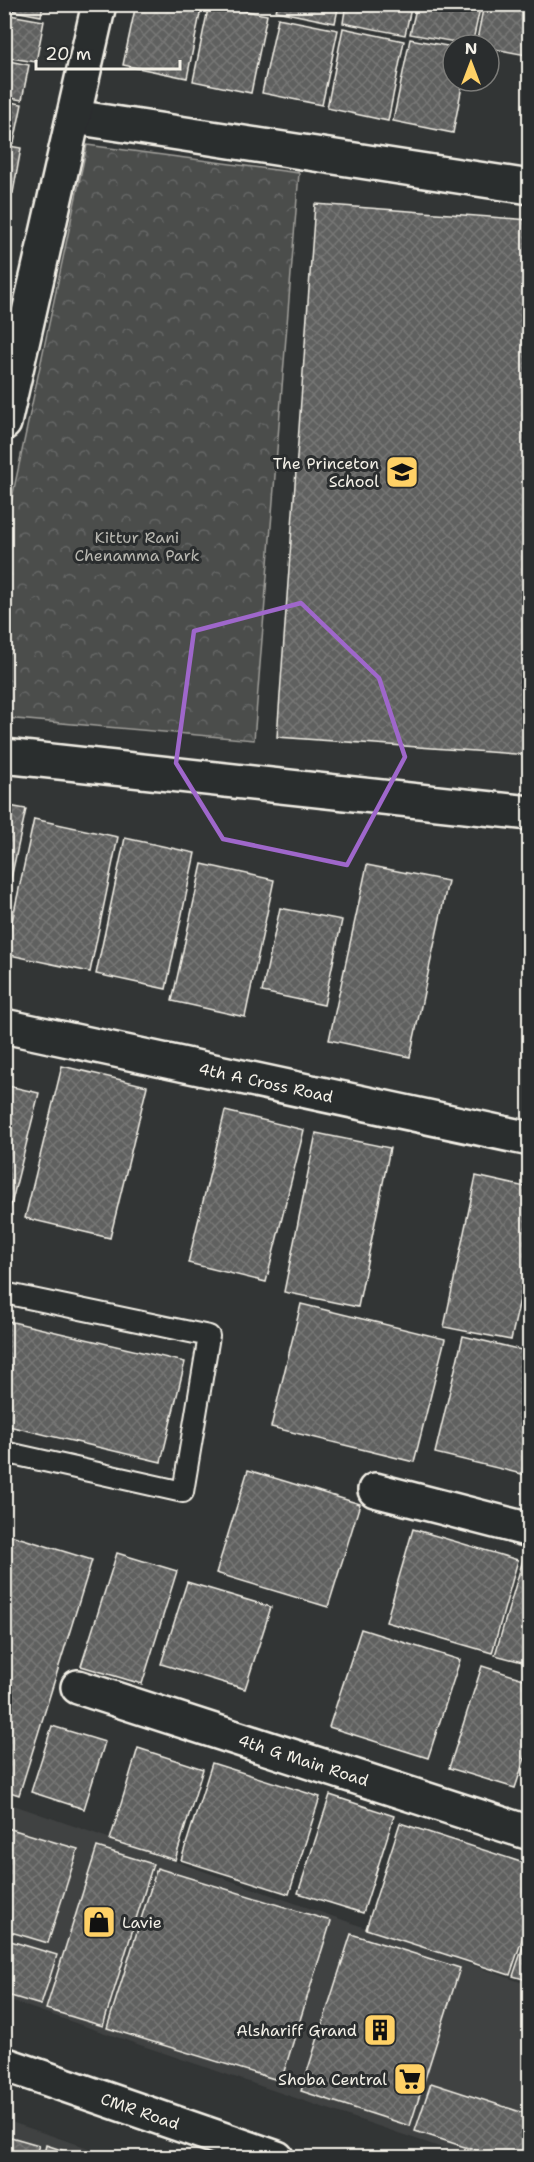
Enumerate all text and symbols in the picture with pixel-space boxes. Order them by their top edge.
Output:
scale bar [36,33,180,71]
north arrow [441,33,501,93]
text: N [465,38,477,59]
text: 20 m [45,42,91,66]
place label: The Princeton School [273,453,379,492]
school or university icon: The Princeton School [384,454,420,490]
park label: Kittur Rani Chenamma Park [74,527,200,566]
street label: 4th A Cross Road [197,1058,335,1107]
street label: 4th G Main Road [236,1729,371,1791]
shop icon: Lavie [81,1904,117,1940]
place label: Lavie [122,1912,162,1933]
building icon: Alshariff Grand [362,2012,398,2048]
place label: Alshariff Grand [236,2020,357,2041]
supermarket icon: Shoba Central [392,2061,428,2097]
place label: Shoba Central [278,2069,387,2090]
street label: CMR Road [98,2088,182,2134]

